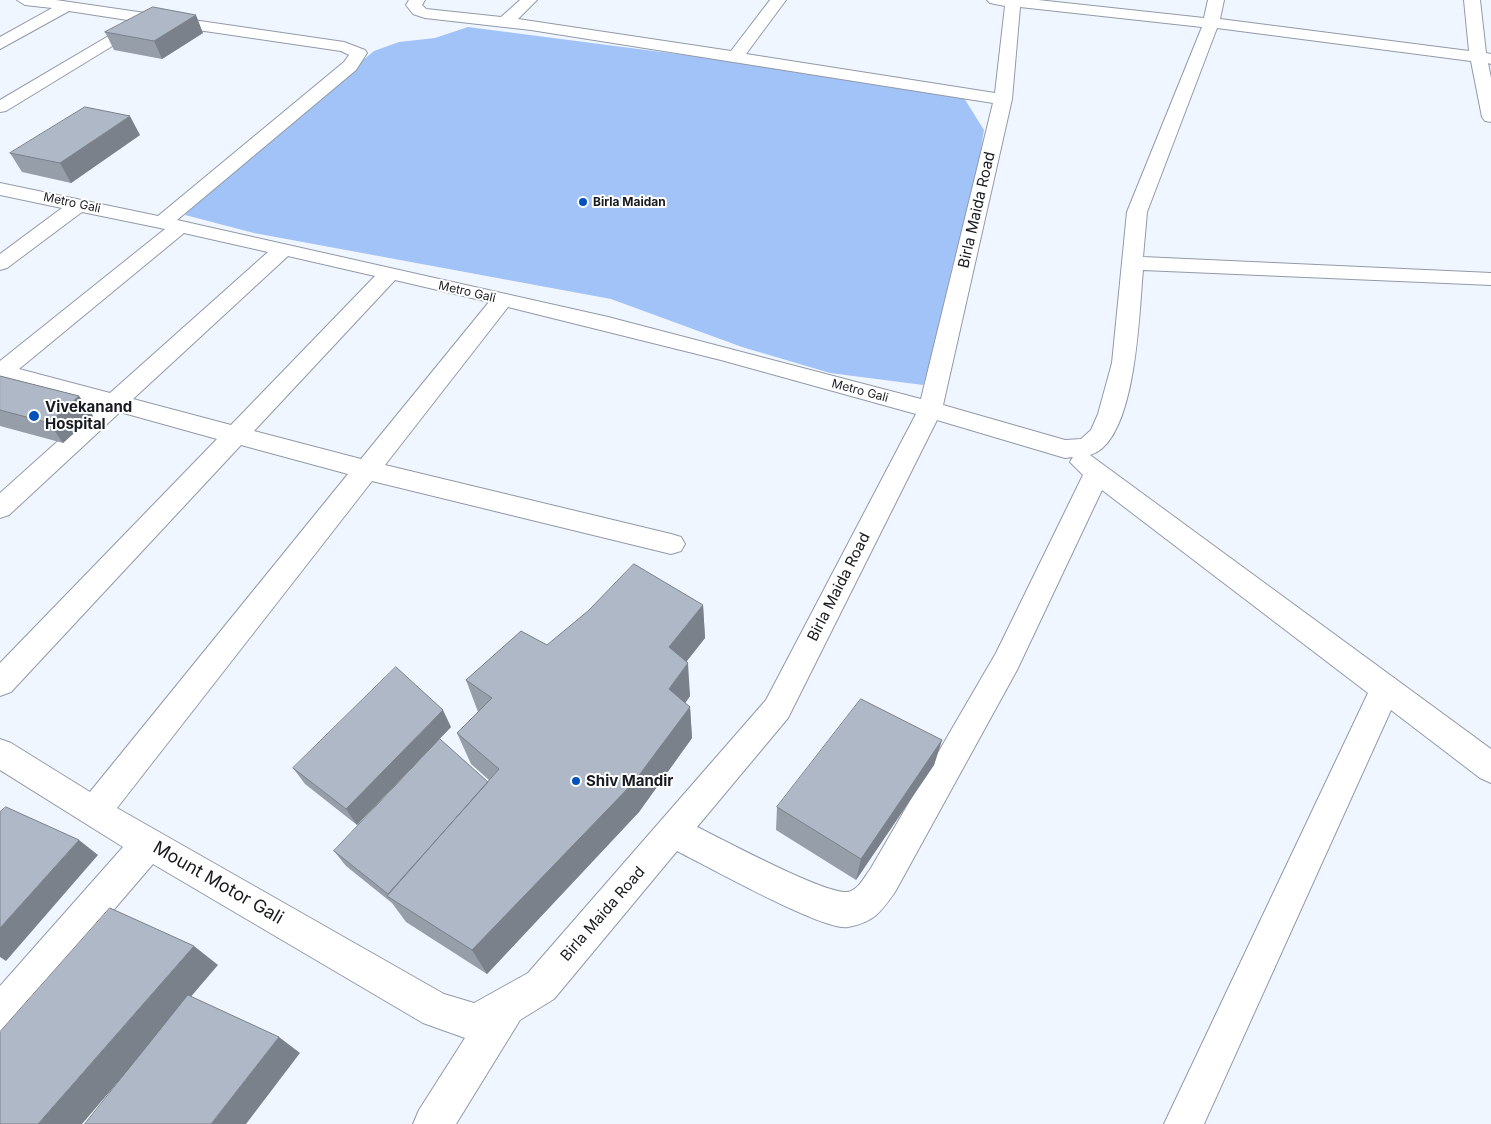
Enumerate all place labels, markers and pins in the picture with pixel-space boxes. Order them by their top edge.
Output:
place label: Birla Maidan [593,195,666,209]
marker: Birla Maidan [577,196,589,208]
place label: Vivekanand Hospital [45,398,132,433]
marker: Vivekanand Hospital [27,409,41,423]
place label: Shiv Mandir [586,772,673,790]
marker: Shiv Mandir [570,775,582,787]

